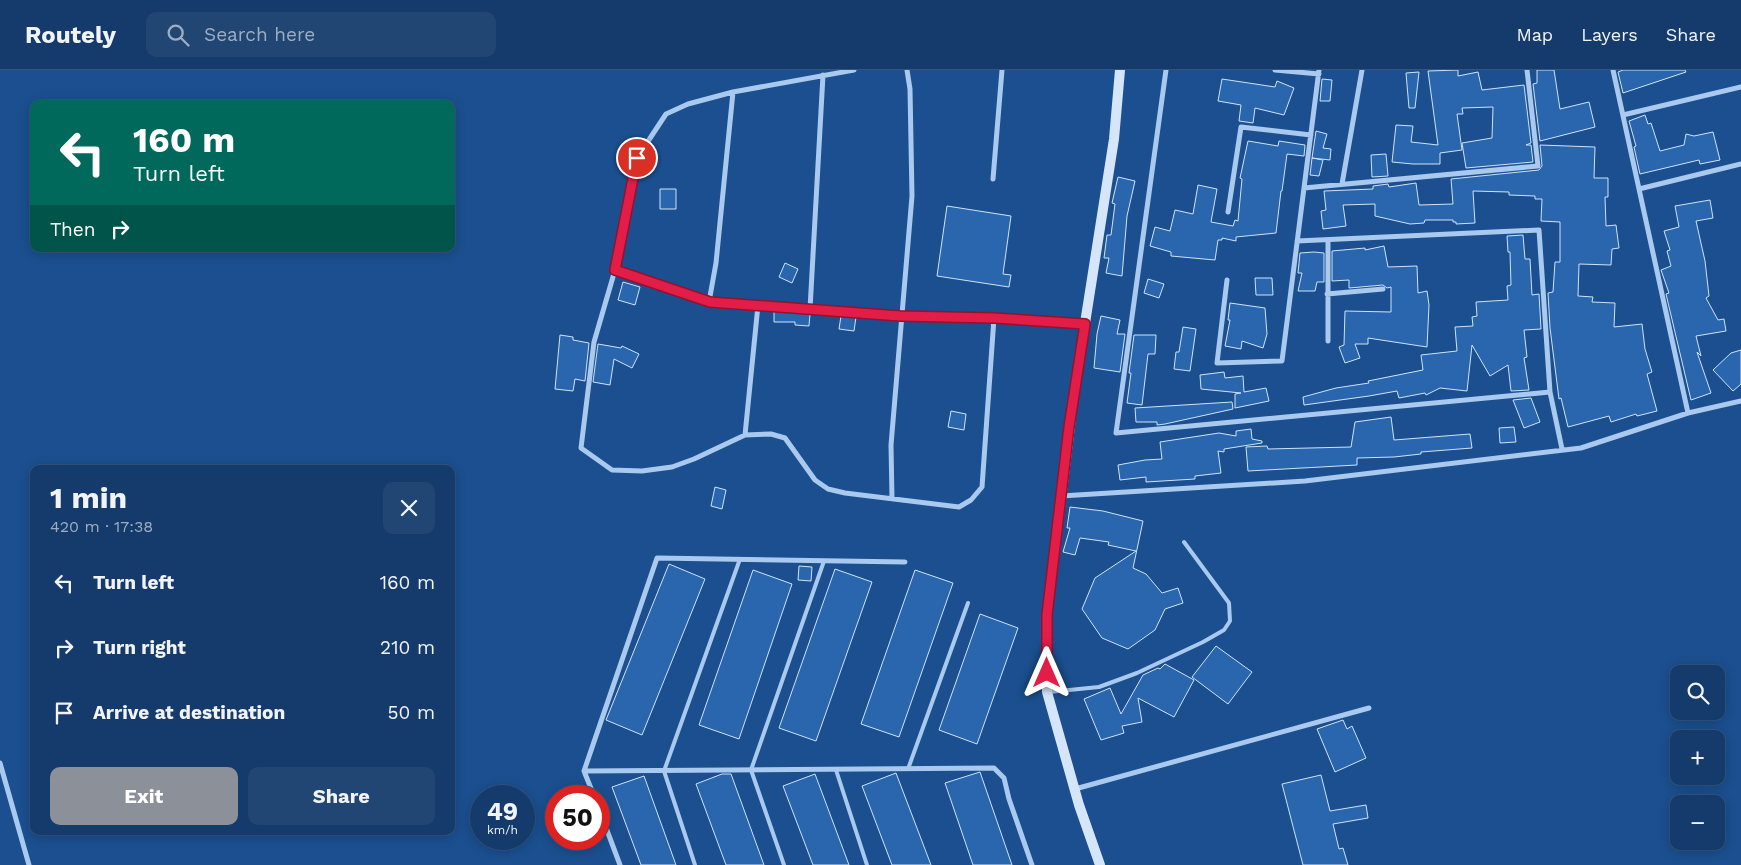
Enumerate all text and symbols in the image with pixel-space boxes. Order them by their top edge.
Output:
search box [146,12,496,57]
text: Routely [25,21,116,49]
icon: search [164,21,192,49]
text: Search here [204,23,315,46]
text: Map [1516,24,1553,45]
text: Layers [1581,24,1638,45]
text: Share [1666,24,1716,45]
text: 160 m [133,119,235,161]
icon: left [50,120,115,185]
pin [616,137,658,179]
icon: arrive [623,144,651,172]
text: Turn left [133,161,225,186]
icon: right [106,215,134,243]
text: Then [50,218,96,241]
text: 1 min [50,480,127,515]
button: close [383,482,435,534]
text: 420 m · 17:38 [50,517,153,536]
icon: left [50,569,78,597]
text: Turn left [93,571,174,594]
text: 160 m [380,571,435,594]
icon: right [50,634,78,662]
text: Turn right [93,636,186,659]
text: 210 m [380,636,435,659]
position arrow [1020,646,1072,698]
map controls [1670,665,1725,850]
button: search [1670,665,1725,720]
icon: arrive [50,699,78,727]
text: Arrive at destination [93,701,285,724]
text: 50 m [388,701,435,724]
button: + [1670,730,1725,785]
button: Exit [50,767,238,825]
button: Share [248,767,435,825]
speed limit sign: 50 [545,785,610,850]
button: − [1670,795,1725,850]
text: 49 [487,797,518,826]
text: km/h [487,823,518,837]

